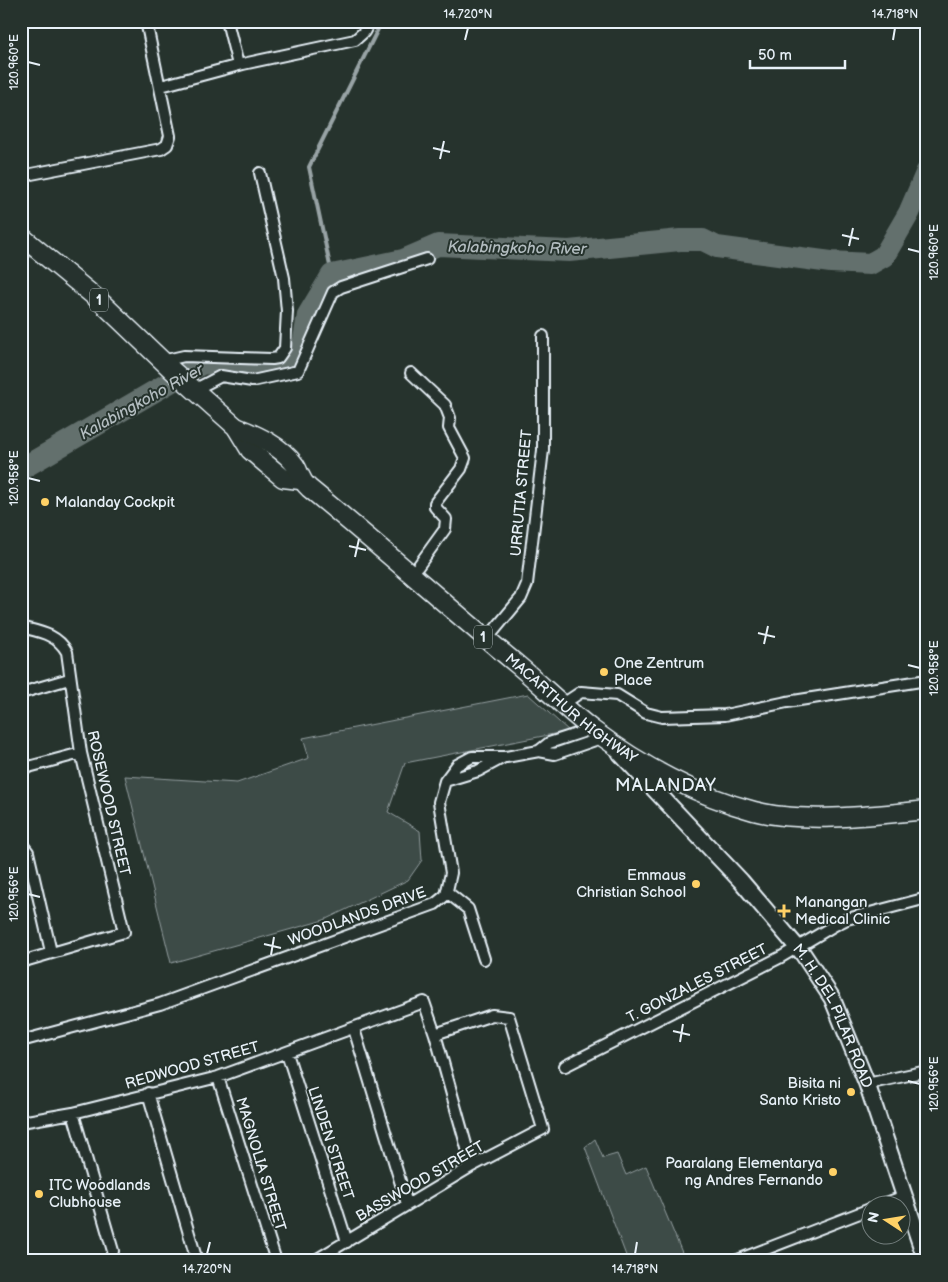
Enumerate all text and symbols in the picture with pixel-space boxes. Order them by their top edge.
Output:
text: 14.720°N [444,7,492,22]
text: 14.718°N [872,7,918,22]
text: 120.960°E [7,34,22,90]
scale bar [750,38,846,70]
text: 50 m [758,46,792,65]
text: 120.960°E [927,224,942,280]
water label: Kalabingkoho River [447,238,588,259]
road number: 1 [90,288,108,312]
water label: Kalabingkoho River [76,360,208,444]
street label: URRUTIA STREET [506,429,537,557]
text: 120.958°E [7,450,22,506]
place label: Malanday Cockpit [55,493,175,512]
marker: Malanday Cockpit [39,496,51,508]
road number: 1 [474,626,492,649]
text: 120.958°E [927,640,942,696]
street label: MACARTHUR HIGHWAY [501,649,641,768]
place label: One Zentrum Place [614,654,704,690]
marker: One Zentrum Place [598,666,610,678]
street label: ROSEWOOD STREET [83,729,134,878]
district label: MALANDAY [615,775,717,796]
text: 120.956°E [7,866,22,922]
place label: Emmaus Christian School [576,866,687,902]
marker: Emmaus Christian School [690,878,702,890]
street label: WOODLANDS DRIVE [286,883,429,950]
place label: Manangan Medical Clinic [795,893,890,929]
marker: Manangan Medical Clinic [777,904,791,918]
street label: T. GONZALES STREET [624,940,771,1027]
street label: M. H. DEL PILAR ROAD [788,940,877,1091]
street label: REDWOOD STREET [123,1037,261,1094]
text: 120.956°E [927,1056,942,1112]
place label: Bisita ni Santo Kristo [760,1074,841,1110]
street label: LINDEN STREET [303,1084,358,1202]
marker: Bisita ni Santo Kristo [845,1086,857,1098]
street label: MAGNOLIA STREET [231,1095,290,1233]
street label: BASSWOOD STREET [353,1137,488,1226]
place label: Paaralang Elementarya ng Andres Fernando [665,1154,823,1190]
marker: Paaralang Elementarya ng Andres Fernando [827,1166,839,1178]
place label: ITC Woodlands Clubhouse [49,1176,151,1212]
marker: ITC Woodlands Clubhouse [33,1188,45,1200]
north arrow [860,1194,910,1244]
text: N [864,1210,883,1224]
text: 14.720°N [183,1262,231,1277]
text: 14.718°N [612,1262,658,1277]

